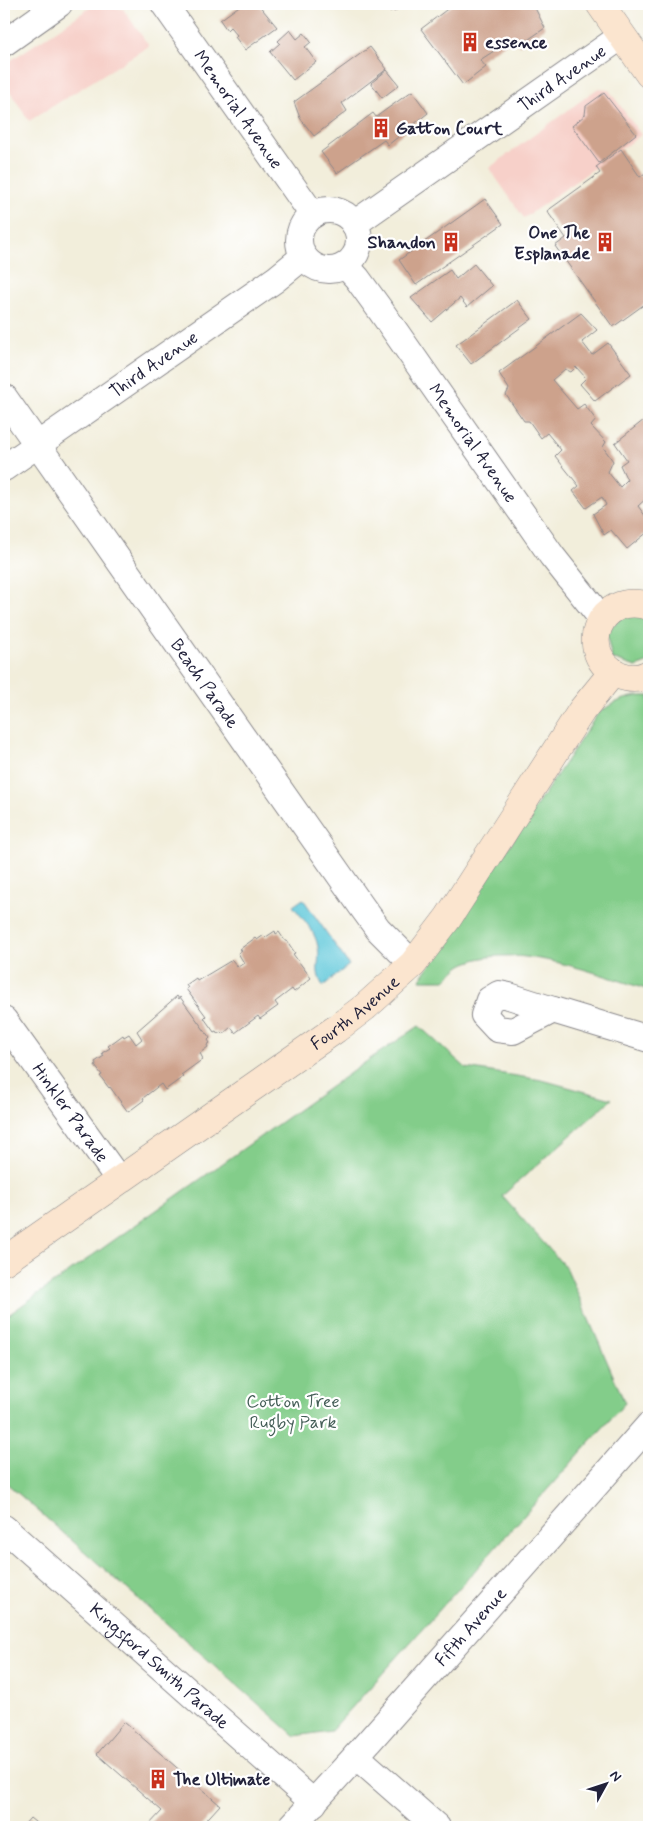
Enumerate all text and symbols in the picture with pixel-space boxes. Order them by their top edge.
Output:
building icon: essence [459,31,481,53]
place label: essence [485,31,548,55]
street label: Third Avenue [514,40,611,118]
street label: Memorial Avenue [187,46,288,174]
building icon: Gatton Court [370,117,392,139]
place label: Gatton Court [396,117,503,141]
place label: One The Esplanade [514,221,591,266]
place label: Shandon [368,231,436,255]
building icon: Shandon [440,231,462,253]
building icon: One The Esplanade [594,231,616,253]
street label: Third Avenue [105,326,203,404]
street label: Memorial Avenue [422,379,522,508]
street label: Beach Parade [164,634,244,734]
street label: Fourth Avenue [306,970,405,1056]
street label: Hinkler Parade [26,1059,114,1168]
park label: Cotton Tree Rugby Park [246,1390,340,1437]
street label: Fifth Avenue [430,1583,513,1672]
street label: Kingsford Smith Parade [84,1598,234,1735]
north arrow [580,1758,630,1808]
text: N [605,1767,625,1786]
building icon: The Ultimate [147,1768,169,1790]
place label: The Ultimate [173,1768,270,1792]

